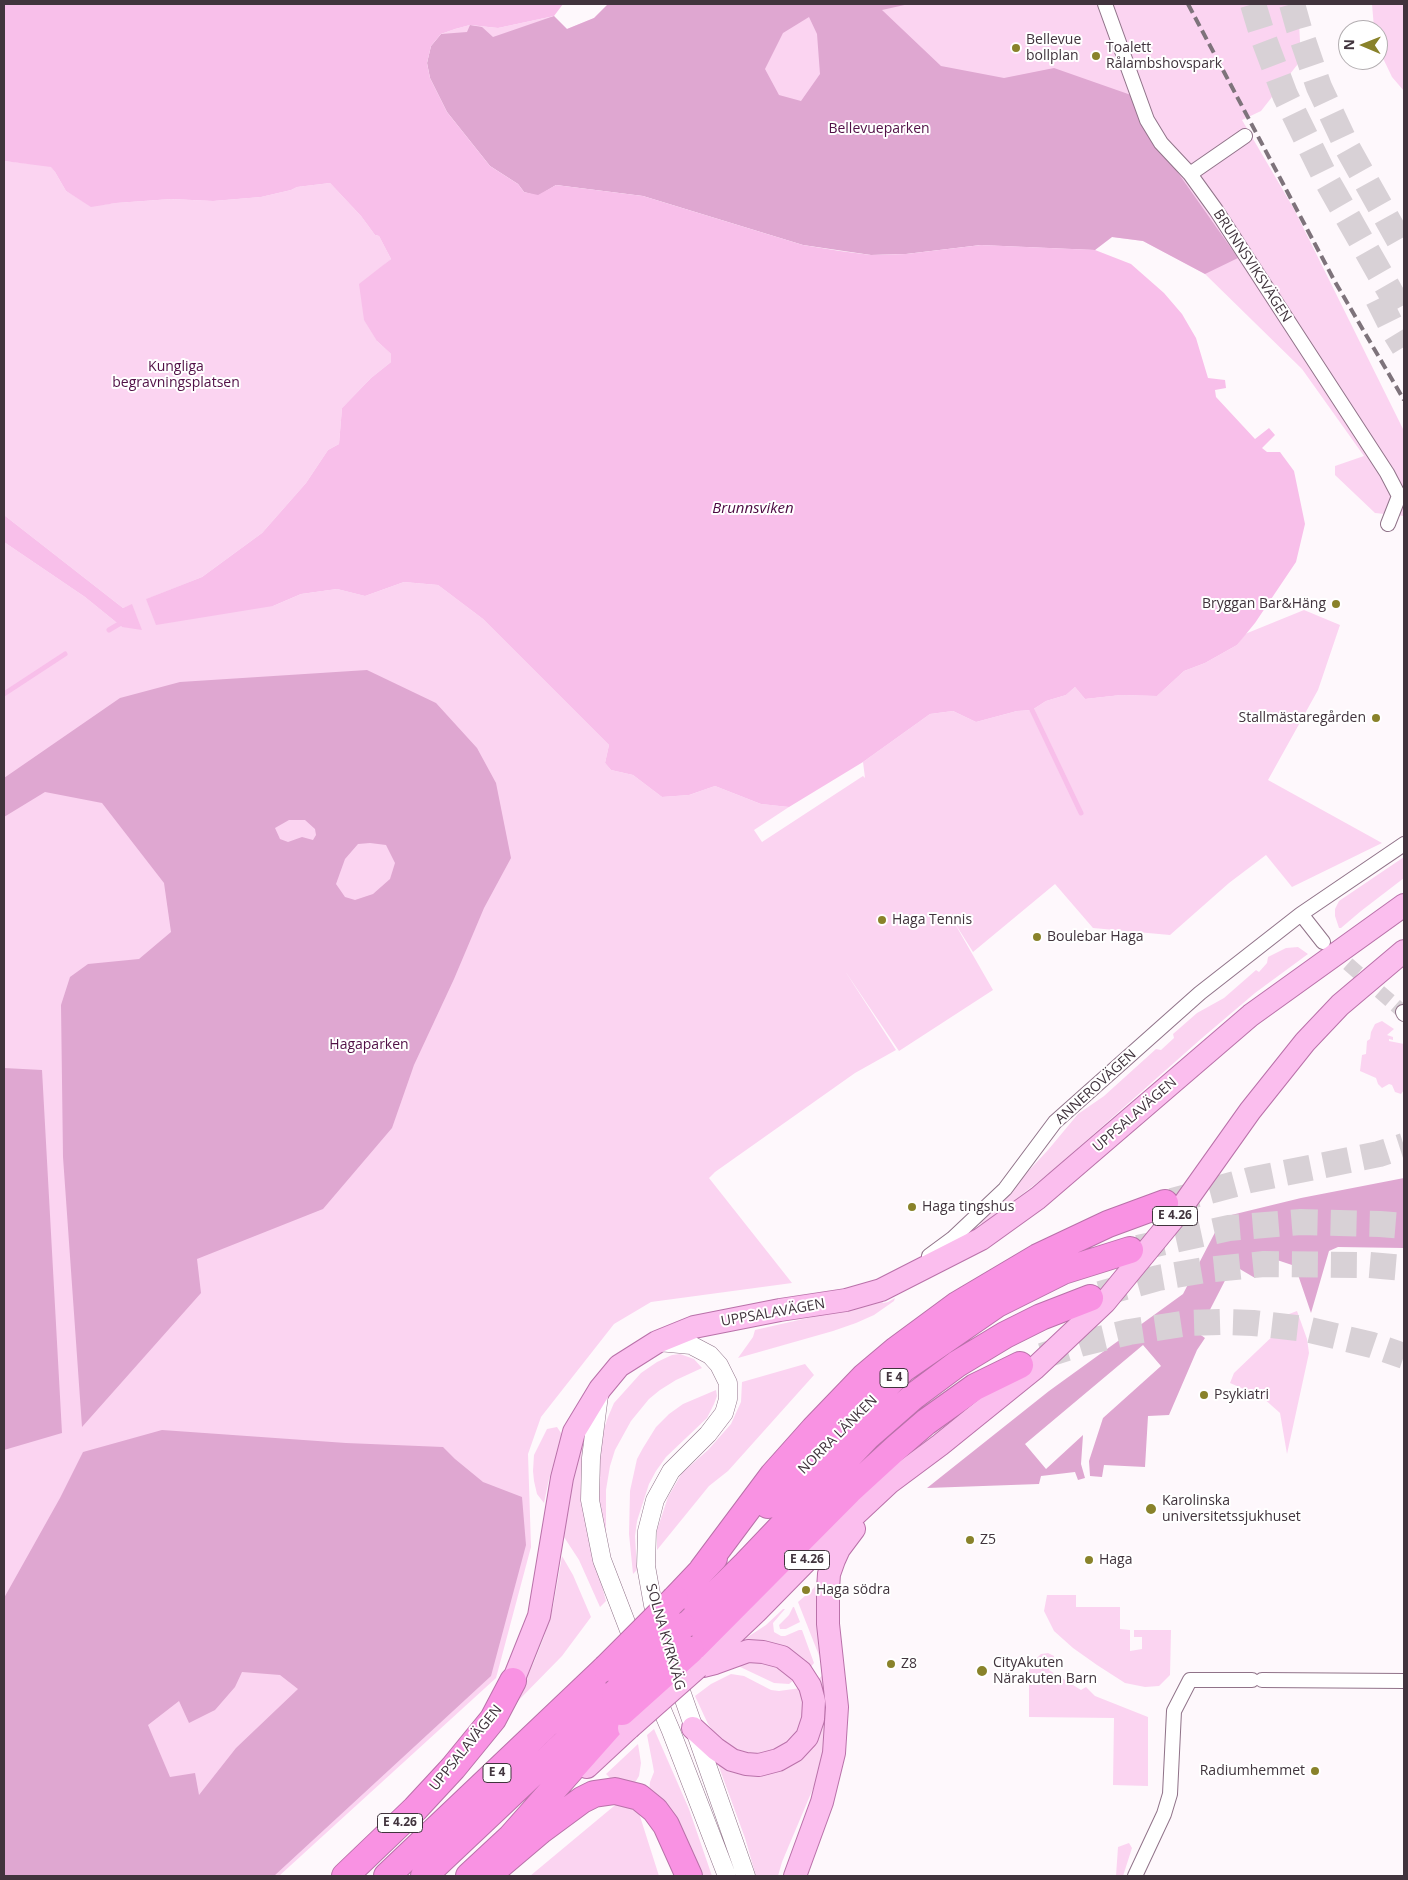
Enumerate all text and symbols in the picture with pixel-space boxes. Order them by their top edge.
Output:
north arrow [1338,20,1388,70]
place label: Bellevue bollplan [1026,32,1081,64]
text: N [1339,39,1358,51]
place label: Toalett Rålambshovspark [1106,40,1222,72]
marker: Bellevue bollplan [1010,42,1022,54]
marker: Toalett Rålambshovspark [1090,50,1102,62]
park label: Bellevueparken [828,121,930,137]
street label: BRUNNSVIKSVÄGEN [1209,207,1295,325]
park label: Kungliga begravningsplatsen [112,359,240,392]
water label: Brunnsviken [712,500,794,518]
place label: Bryggan Bar&Häng [1202,596,1326,612]
marker: Bryggan Bar&Häng [1330,598,1342,610]
place label: Stallmästaregården [1239,710,1366,726]
marker: Stallmästaregården [1370,712,1382,724]
place label: Haga Tennis [892,912,972,928]
marker: Haga Tennis [876,914,888,926]
place label: Boulebar Haga [1047,929,1144,945]
marker: Boulebar Haga [1031,931,1043,943]
park label: Hagaparken [329,1037,409,1053]
street label: ANNEROVÄGEN [1052,1046,1140,1128]
street label: UPPSALAVÄGEN [1090,1074,1180,1156]
place label: Haga tingshus [922,1199,1014,1215]
marker: Haga tingshus [906,1201,918,1213]
road number: E 4.26 [1152,1206,1198,1226]
street label: UPPSALAVÄGEN [720,1296,826,1330]
road number: E 4 [880,1369,908,1388]
place label: Psykiatri [1214,1387,1269,1403]
marker: Psykiatri [1198,1389,1210,1401]
street label: NORRA LÄNKEN [795,1392,881,1478]
place label: Karolinska universitetssjukhuset [1162,1493,1301,1525]
marker: Karolinska universitetssjukhuset [1144,1502,1158,1516]
place label: Z5 [980,1532,996,1548]
marker: Z5 [964,1534,976,1546]
road number: E 4.26 [784,1550,830,1570]
place label: Haga [1099,1552,1132,1568]
marker: Haga [1083,1554,1095,1566]
street label: SOLNA KYRKVÄG [642,1582,688,1692]
place label: Haga södra [816,1582,890,1598]
marker: Haga södra [800,1584,812,1596]
place label: CityAkuten Närakuten Barn [993,1655,1097,1688]
place label: Z8 [901,1656,917,1672]
marker: Z8 [885,1658,897,1670]
marker: CityAkuten Närakuten Barn [975,1664,989,1678]
street label: UPPSALAVÄGEN [426,1702,506,1794]
place label: Radiumhemmet [1200,1763,1305,1779]
road number: E 4 [483,1764,511,1782]
marker: Radiumhemmet [1309,1765,1321,1777]
road number: E 4.26 [378,1814,422,1832]

